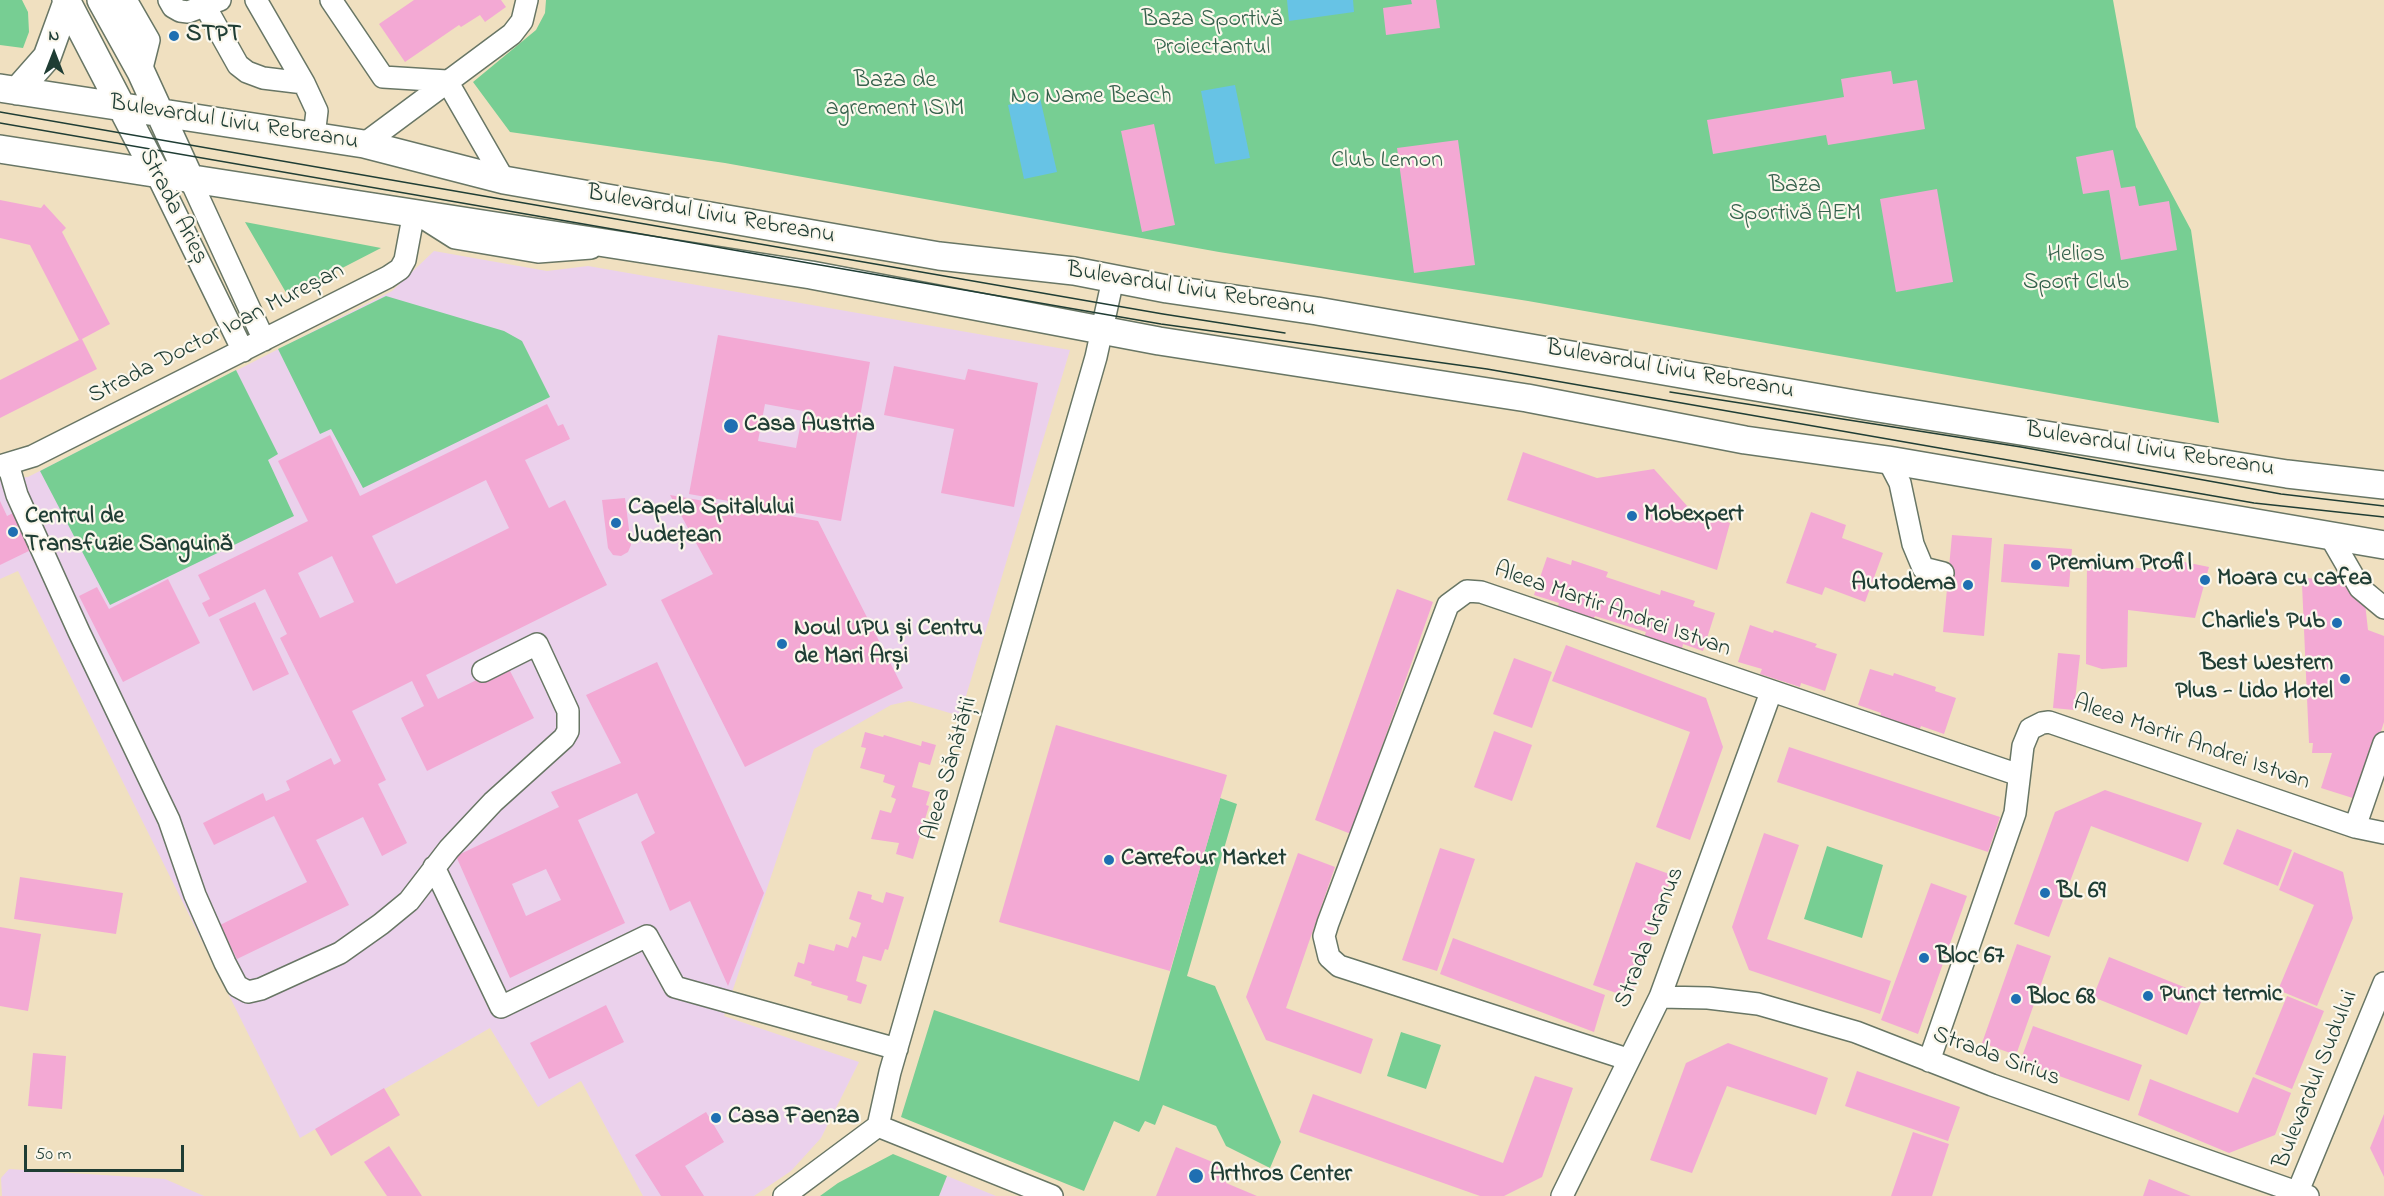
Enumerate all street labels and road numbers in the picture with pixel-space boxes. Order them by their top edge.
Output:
street label: Bulevardul Liviu Rebreanu [108,90,360,158]
street label: Strada Arieș [131,144,213,270]
street label: Bulevardul Liviu Rebreanu [585,180,837,252]
street label: Bulevardul Liviu Rebreanu [1065,257,1317,325]
street label: Strada Doctor Ioan Mureșan [84,258,350,412]
street label: Bulevardul Liviu Rebreanu [1544,335,1796,407]
street label: Bulevardul Liviu Rebreanu [2024,417,2276,485]
street label: Aleea Martir Andrei Istvan [1490,557,1734,665]
street label: Aleea Martir Andrei Istvan [2069,690,2313,798]
street label: Aleea Sănătății [917,694,985,844]
street label: Strada Uranus [1610,863,1692,1013]
street label: Bulevardul Sudului [2268,987,2366,1173]
street label: Strada Sirius [1928,1022,2064,1094]

